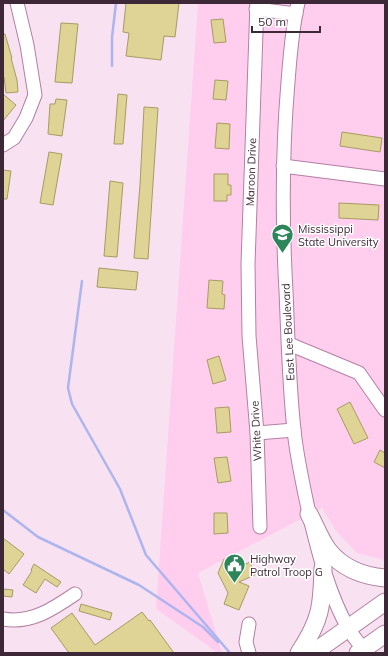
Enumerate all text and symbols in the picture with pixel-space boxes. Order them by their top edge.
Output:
scale bar [252,8,320,34]
text: 50 m [258,14,286,29]
street label: Maroon Drive [243,138,259,206]
school or university icon: Mississippi State University [270,222,296,255]
place label: Mississippi State University [298,222,379,249]
street label: East Lee Boulevard [278,283,298,381]
street label: White Drive [247,400,265,462]
public building icon: Highway Patrol Troop G [222,552,248,585]
place label: Highway Patrol Troop G [250,552,323,579]

